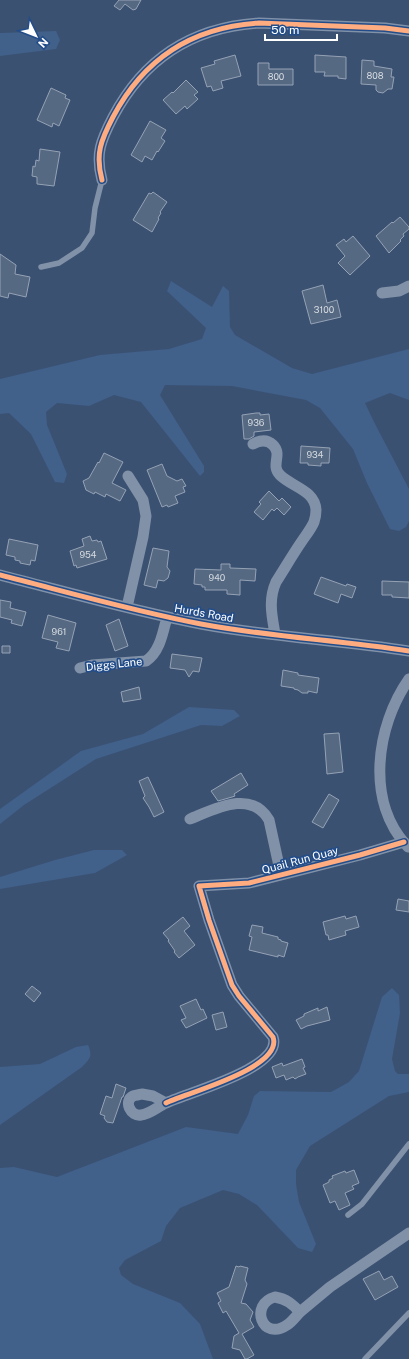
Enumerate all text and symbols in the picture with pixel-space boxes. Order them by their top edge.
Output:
north arrow [16,16,56,56]
scale bar [265,16,337,42]
text: 50 m [271,23,299,37]
text: N [36,36,51,50]
house number: 808 [366,70,384,81]
house number: 800 [268,71,285,82]
house number: 3100 [314,304,335,315]
house number: 936 [248,417,265,428]
house number: 934 [307,449,324,460]
house number: 954 [79,549,97,560]
house number: 940 [209,572,226,583]
street label: Hurds Road [173,602,235,624]
house number: 961 [52,626,66,637]
street label: Diggs Lane [85,655,143,673]
street label: Quail Run Quay [260,844,340,876]

